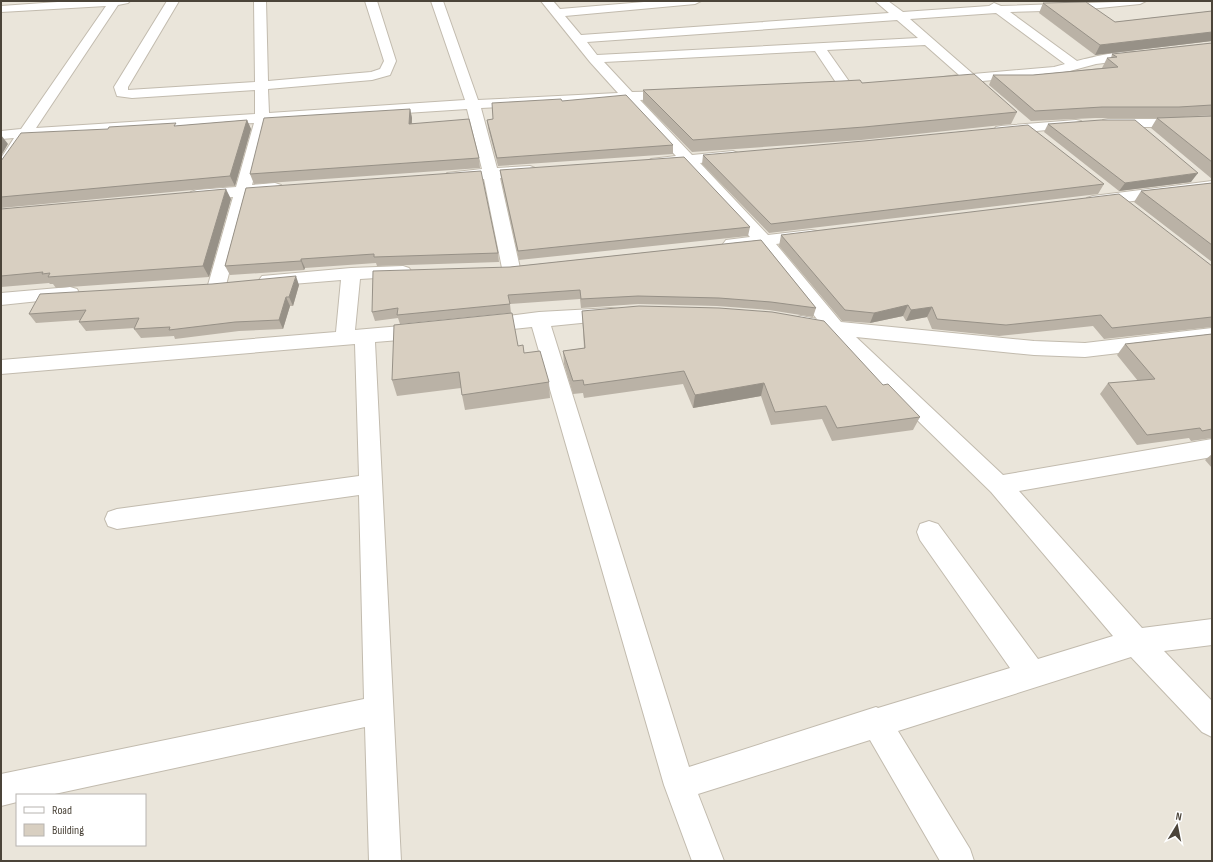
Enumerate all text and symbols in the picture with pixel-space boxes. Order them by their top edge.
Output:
legend [16,794,146,846]
text: Road [52,803,72,818]
north arrow [1157,806,1197,846]
text: N [1175,810,1183,824]
text: Building [52,823,84,838]

